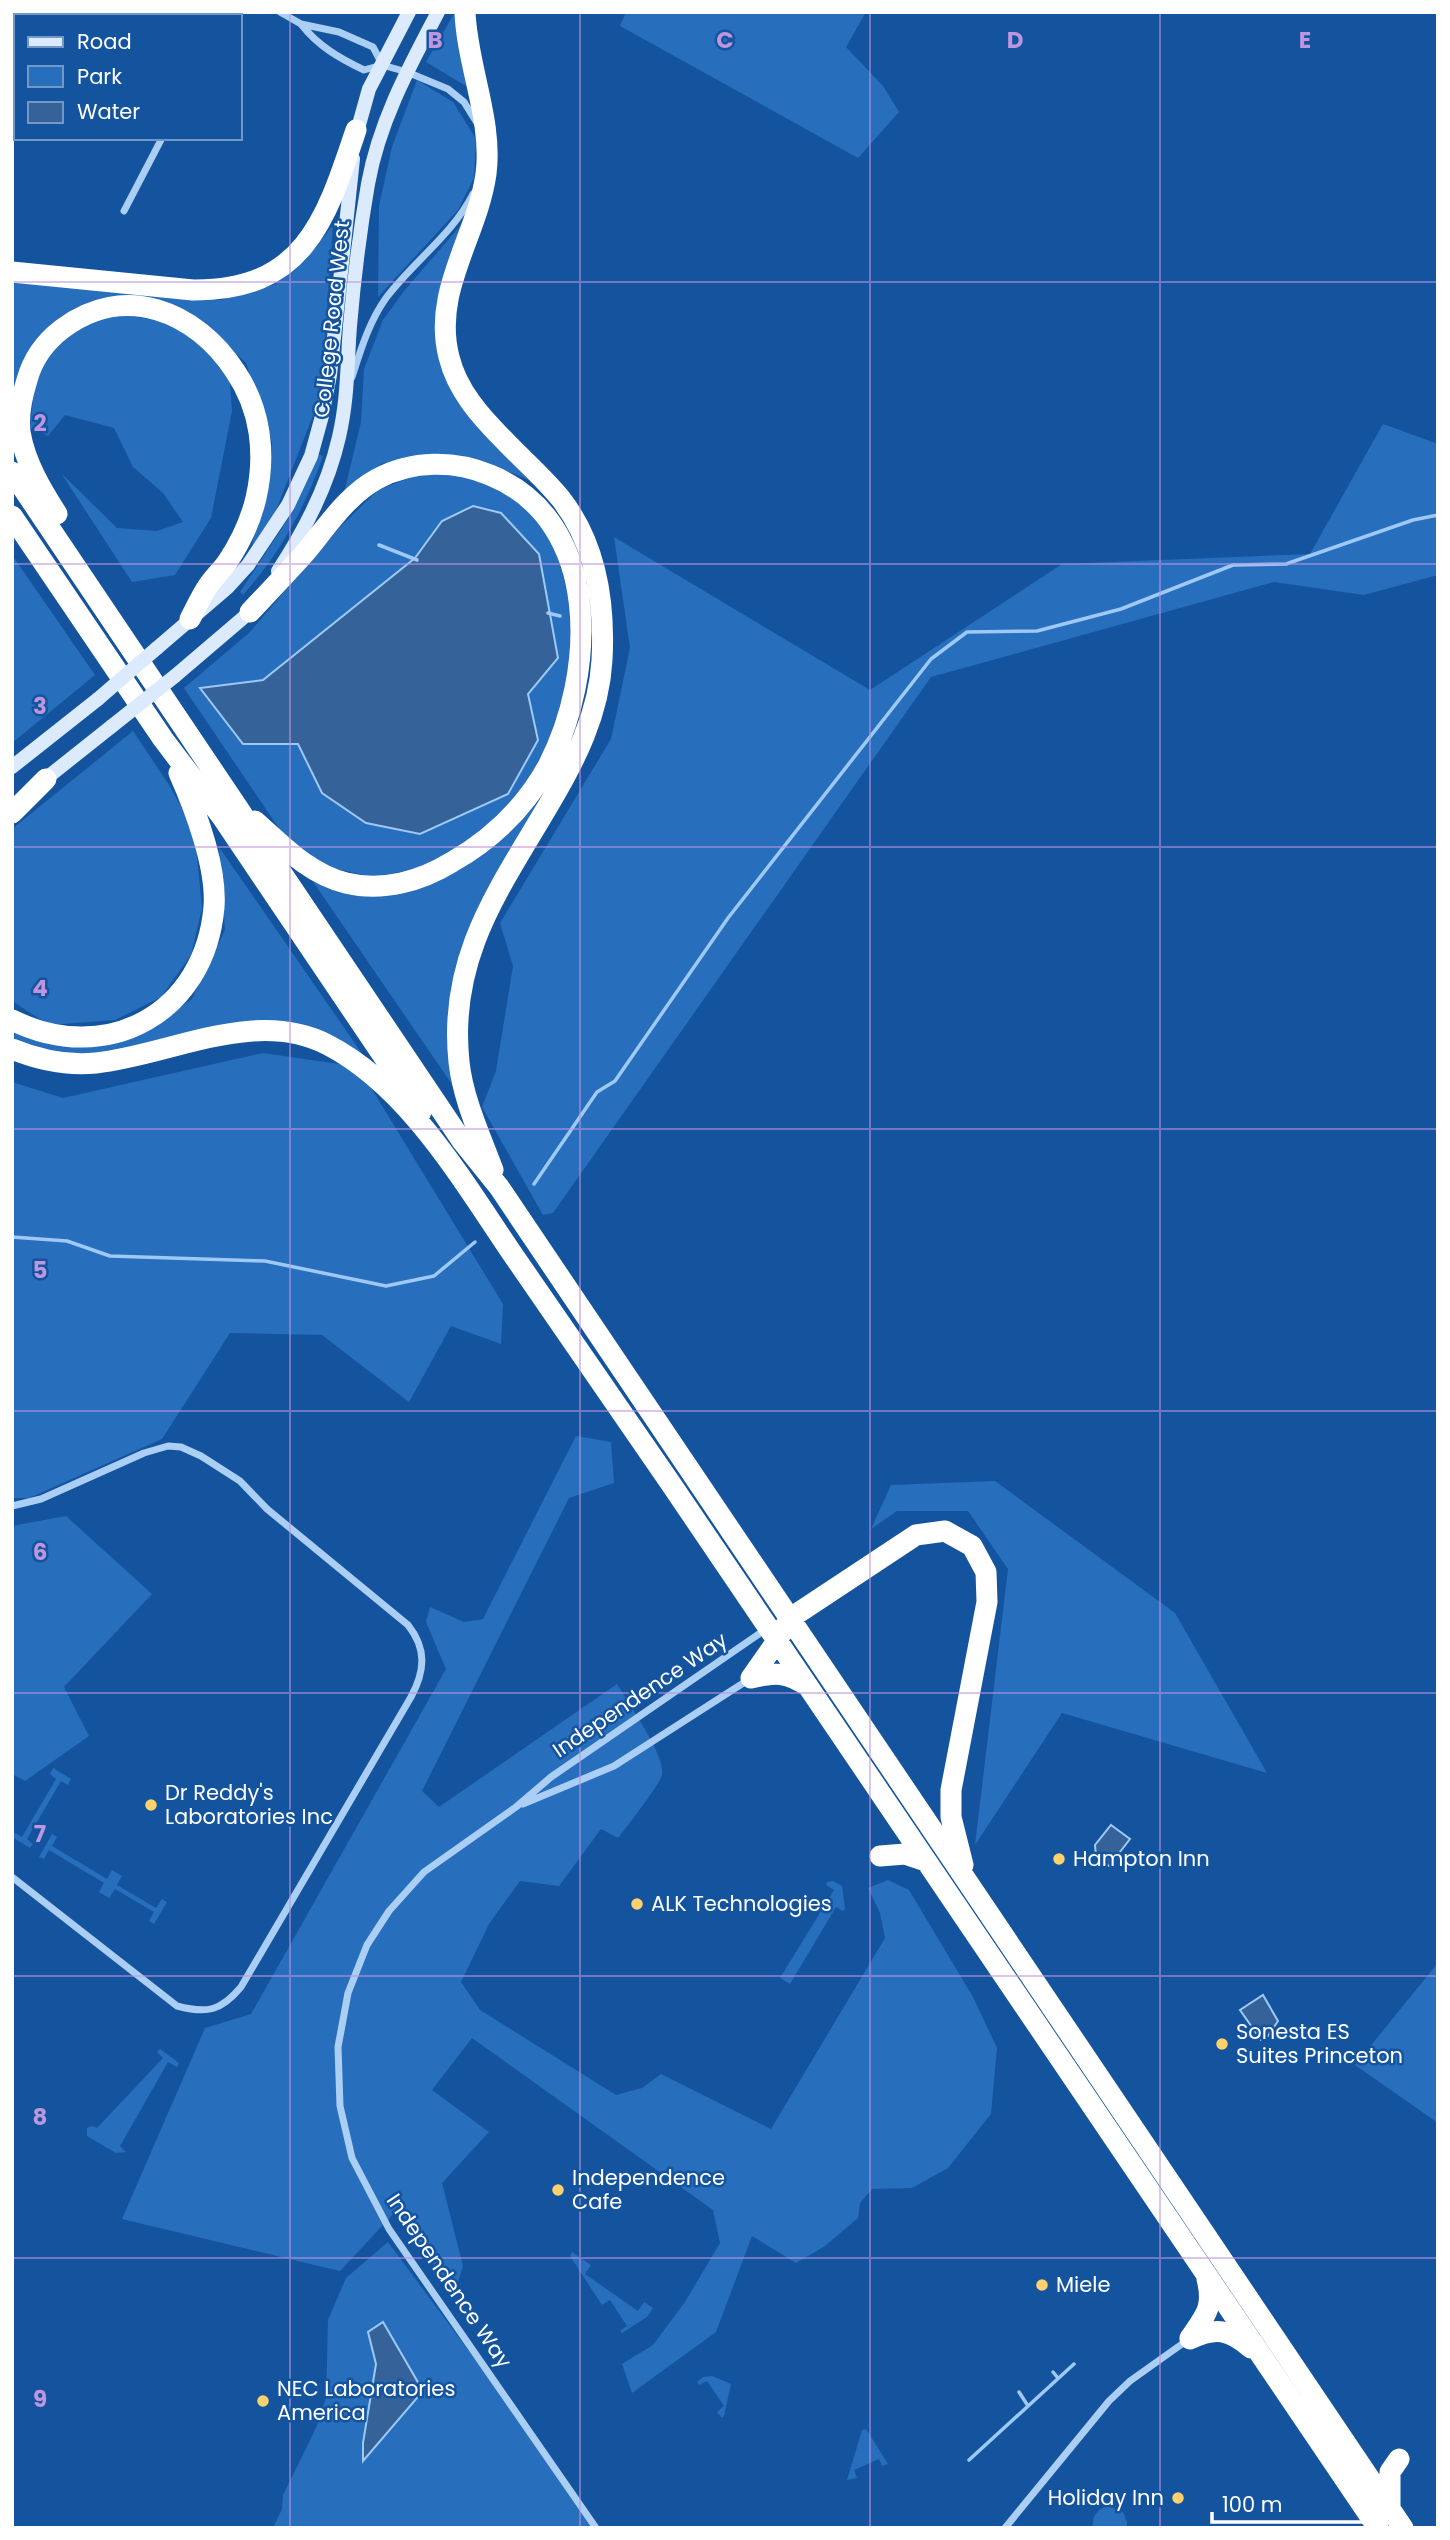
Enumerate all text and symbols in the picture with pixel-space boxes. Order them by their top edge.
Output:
legend [14,14,242,140]
text: B [427,24,443,56]
text: C [716,24,734,56]
text: D [1007,24,1023,56]
text: E [1299,24,1311,56]
text: Road [77,27,132,56]
text: Park [77,62,122,91]
text: Water [77,97,140,126]
street label: College Road West [307,219,356,419]
text: 2 [33,407,47,439]
text: 3 [33,690,47,722]
text: 4 [32,972,48,1004]
text: 5 [33,1254,47,1286]
text: 6 [33,1536,47,1568]
street label: Independence Way [547,1625,733,1764]
place label: Dr Reddy's Laboratories Inc [165,1778,333,1831]
marker: Dr Reddy's Laboratories Inc [143,1797,159,1813]
text: 7 [34,1818,46,1850]
place label: Hampton Inn [1073,1844,1210,1873]
marker: Hampton Inn [1051,1851,1067,1867]
place label: ALK Technologies [651,1889,832,1918]
marker: ALK Technologies [629,1896,645,1912]
place label: Sonesta ES Suites Princeton [1236,2017,1403,2070]
marker: Sonesta ES Suites Princeton [1214,2036,1230,2052]
text: 8 [33,2101,47,2133]
place label: Independence Cafe [572,2163,725,2216]
marker: Independence Cafe [550,2182,566,2198]
street label: Independence Way [380,2188,519,2374]
place label: Miele [1056,2270,1110,2299]
marker: Miele [1034,2277,1050,2293]
place label: NEC Laboratories America [277,2374,455,2427]
text: 9 [33,2383,47,2415]
marker: NEC Laboratories America [255,2393,271,2409]
scale bar [1212,2480,1380,2524]
place label: Holiday Inn [1048,2483,1164,2512]
marker: Holiday Inn [1170,2490,1186,2506]
text: 100 m [1222,2490,1282,2519]

